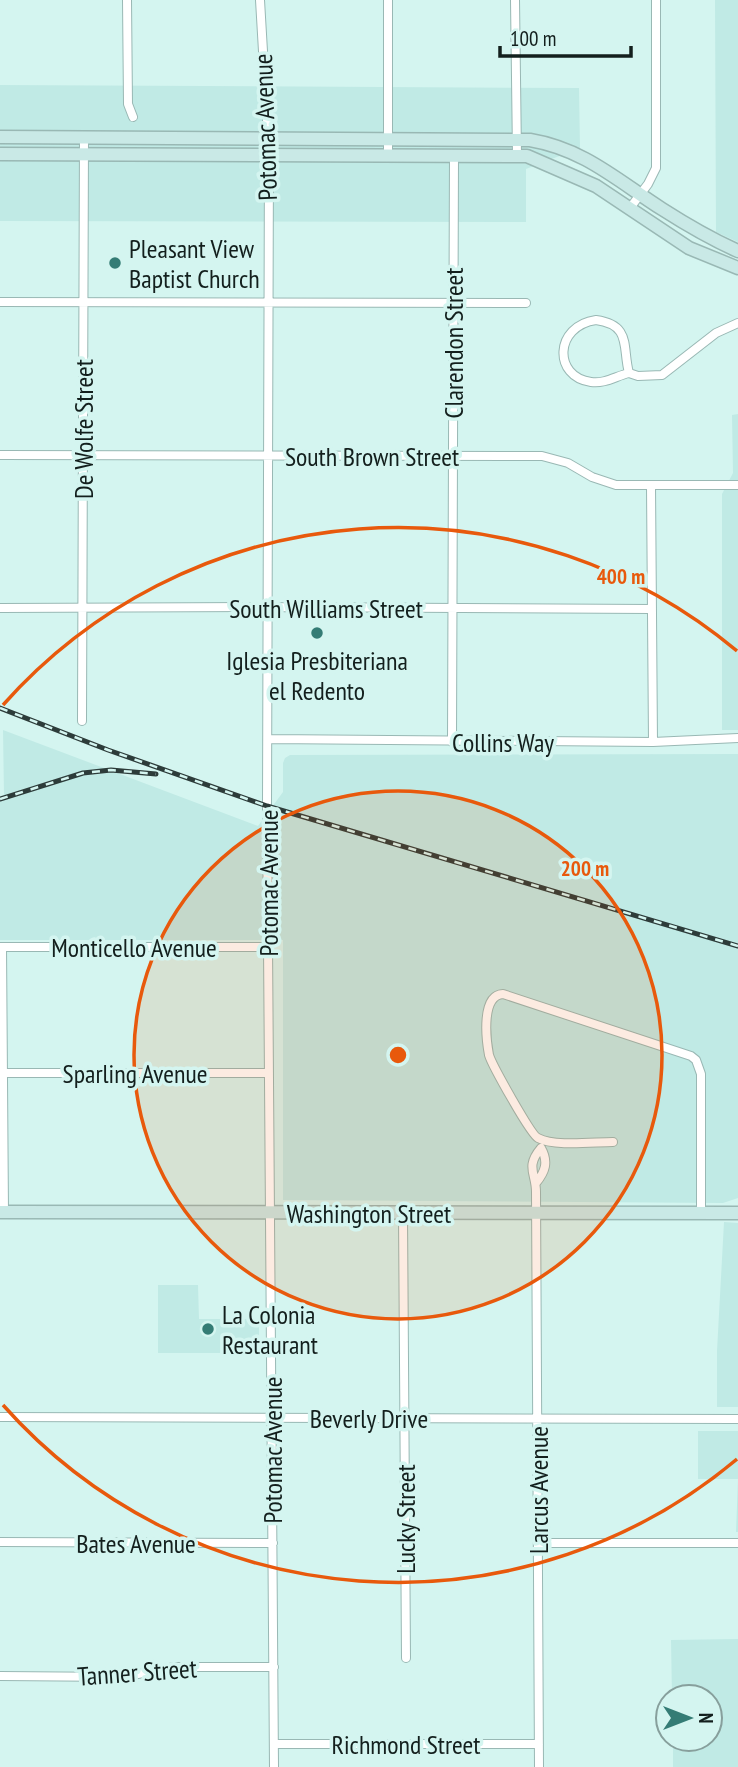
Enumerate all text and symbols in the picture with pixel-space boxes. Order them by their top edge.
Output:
scale bar [500,14,631,58]
text: 100 m [510,25,556,52]
street label: Potomac Avenue [246,53,284,201]
place label: Pleasant View Baptist Church [129,232,260,295]
marker: Pleasant View Baptist Church [107,255,123,271]
street label: Clarendon Street [437,268,470,418]
street label: De Wolfe Street [67,359,100,499]
street label: South Brown Street [285,440,459,473]
text: 400 m [597,563,645,590]
street label: South Williams Street [229,592,423,625]
marker: Iglesia Presbiteriana el Redento [309,625,325,641]
place label: Iglesia Presbiteriana el Redento [226,644,408,707]
street label: Collins Way [452,726,554,759]
street label: Potomac Avenue [252,809,285,957]
text: 200 m [561,855,609,882]
street label: Monticello Avenue [51,931,217,964]
centre of rings [386,1043,410,1067]
street label: Sparling Avenue [63,1057,207,1090]
street label: Washington Street [287,1197,451,1230]
place label: La Colonia Restaurant [222,1298,318,1361]
marker: La Colonia Restaurant [200,1321,216,1337]
street label: Potomac Avenue [256,1376,289,1524]
street label: Beverly Drive [310,1402,428,1435]
street label: Larcus Avenue [522,1426,555,1554]
street label: Lucky Street [389,1464,422,1574]
street label: Bates Avenue [76,1527,196,1560]
street label: Tanner Street [76,1651,198,1693]
north arrow [654,1683,724,1753]
text: N [694,1713,718,1723]
street label: Richmond Street [332,1728,480,1761]

